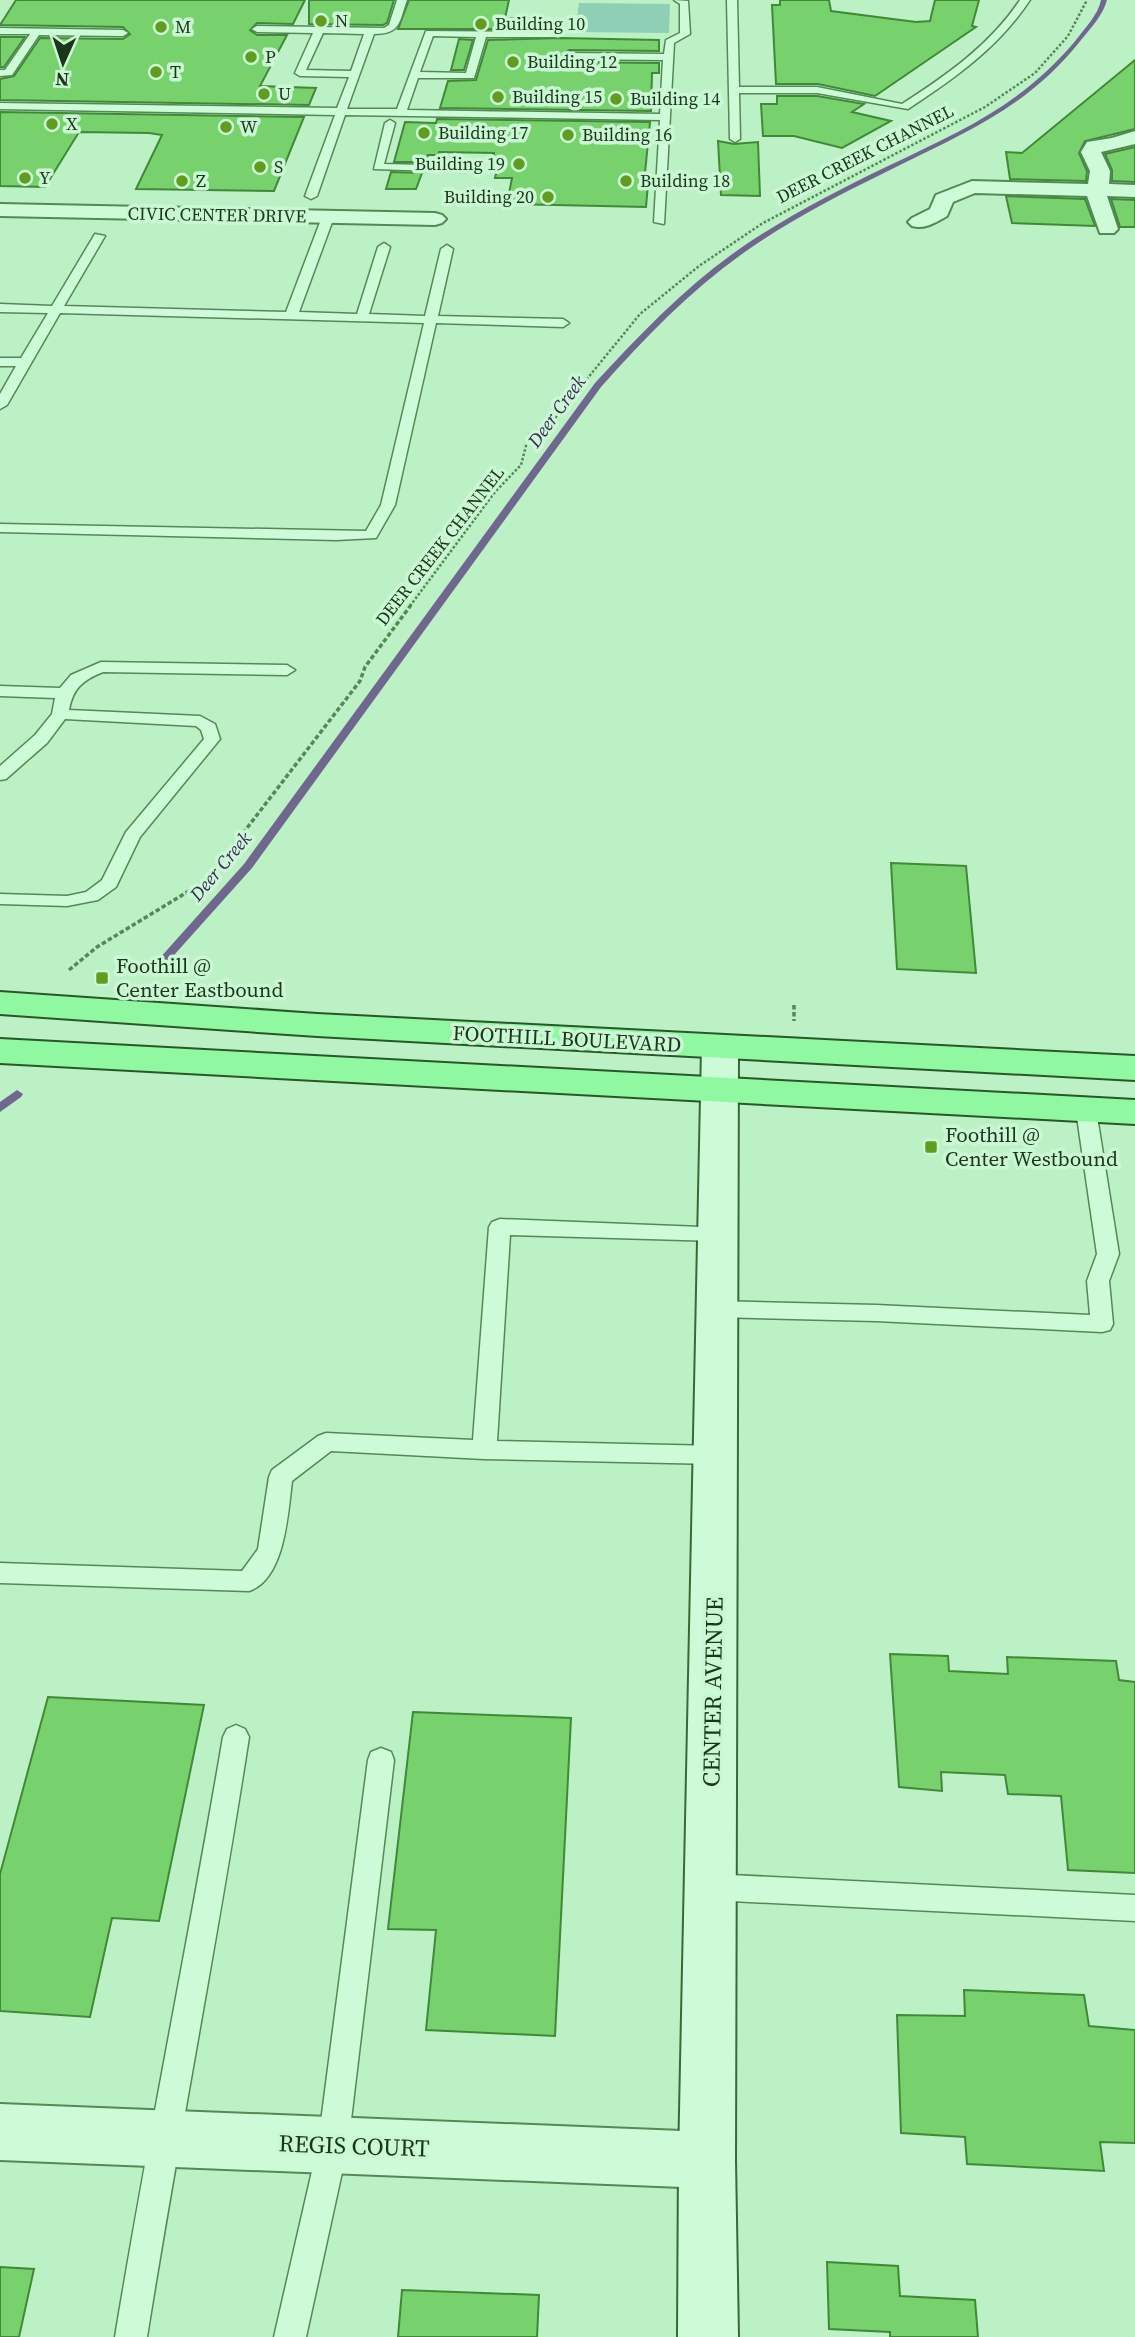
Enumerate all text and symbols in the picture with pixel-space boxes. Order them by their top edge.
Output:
place label: N [335,8,348,33]
place label: Building 10 [495,11,585,36]
marker: N [313,13,329,29]
place label: M [175,14,191,39]
marker: Building 10 [473,16,489,32]
marker: M [153,19,169,35]
north arrow [28,28,98,98]
place label: P [265,44,276,69]
marker: P [243,49,259,65]
place label: Building 12 [527,49,617,74]
marker: Building 12 [505,54,521,70]
place label: T [170,59,181,84]
marker: T [148,64,164,80]
text: N [54,67,70,93]
place label: U [278,81,291,106]
place label: Building 15 [512,84,602,109]
marker: U [256,86,272,102]
place label: Building 14 [630,86,720,111]
marker: Building 15 [490,89,506,105]
marker: Building 14 [608,91,624,107]
street label: DEER CREEK CHANNEL [772,98,958,209]
place label: X [66,111,78,136]
place label: W [240,114,258,139]
marker: X [44,116,60,132]
marker: W [218,119,234,135]
place label: Building 17 [438,120,528,145]
place label: Building 16 [582,122,672,147]
marker: Building 17 [416,125,432,141]
marker: Building 16 [560,127,576,143]
place label: Building 19 [415,151,505,176]
place label: S [274,154,283,179]
marker: Building 19 [511,156,527,172]
marker: S [252,159,268,175]
place label: Y [39,165,51,190]
place label: Z [196,168,206,193]
place label: Building 18 [640,168,730,193]
marker: Y [17,170,33,186]
marker: Z [174,173,190,189]
marker: Building 18 [618,173,634,189]
place label: Building 20 [444,184,534,209]
marker: Building 20 [540,189,556,205]
street label: CIVIC CENTER DRIVE [127,200,307,229]
water label: Deer Creek [520,370,591,453]
street label: DEER CREEK CHANNEL [369,461,510,631]
water label: Deer Creek [183,826,257,907]
place label: Foothill @ Center Eastbound [116,951,284,1004]
marker: Foothill @ Center Eastbound [94,970,110,986]
street label: FOOTHILL BOULEVARD [452,1018,682,1059]
place label: Foothill @ Center Westbound [945,1120,1118,1173]
marker: Foothill @ Center Westbound [923,1139,939,1155]
street label: CENTER AVENUE [694,1597,731,1787]
street label: REGIS COURT [278,2126,431,2165]

